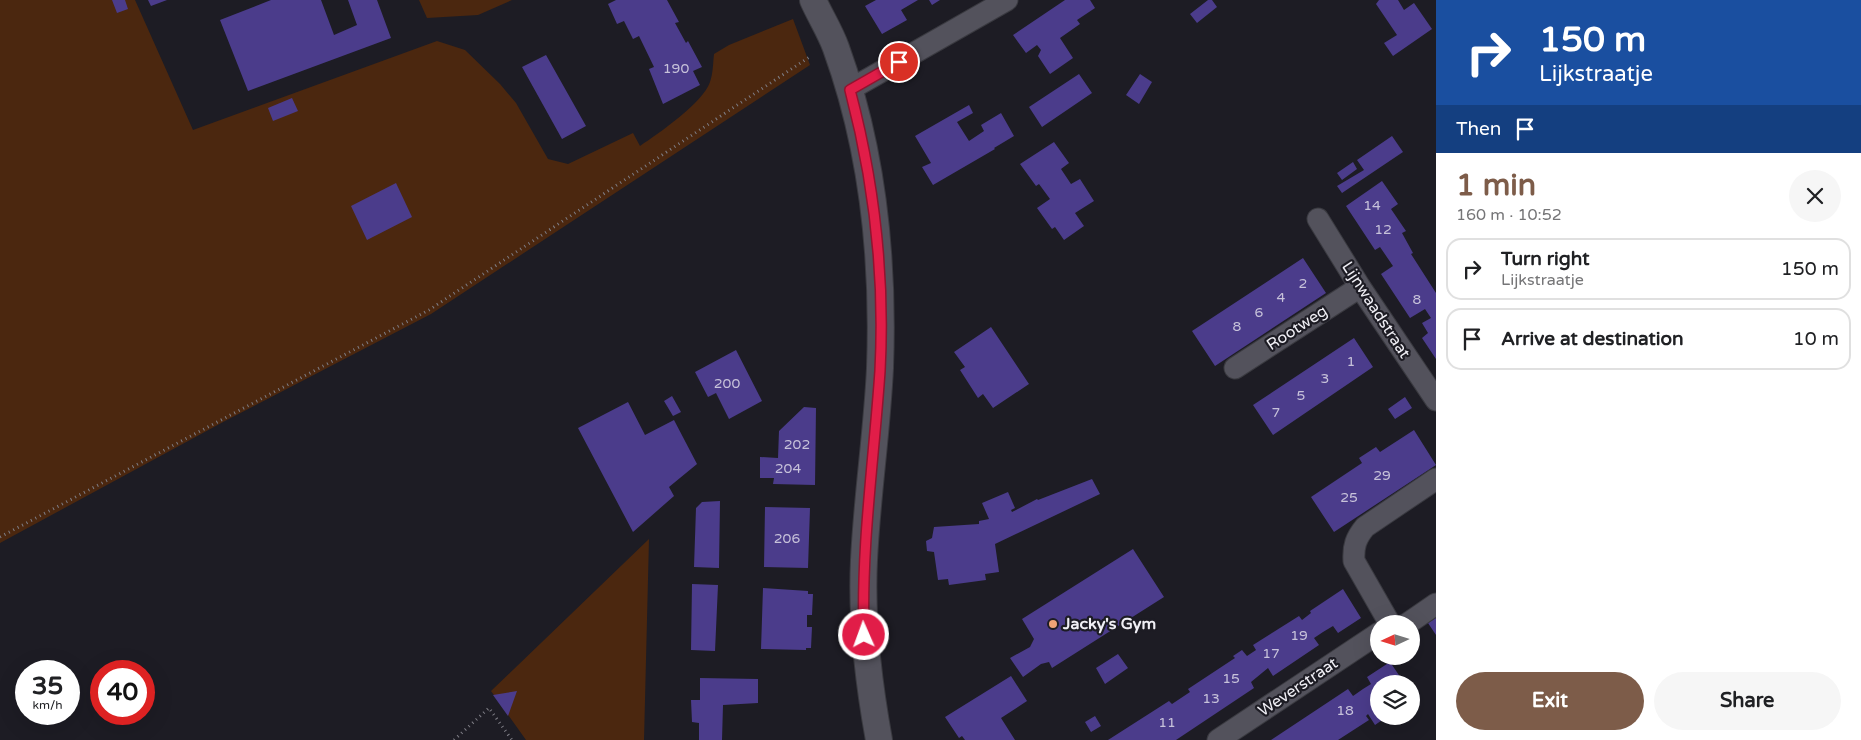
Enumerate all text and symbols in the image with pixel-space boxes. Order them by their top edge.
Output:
text: 150 m [1539,19,1646,61]
icon: right [1456,20,1521,85]
pin [878,41,920,83]
icon: arrive [885,48,913,76]
house number: 190 [663,60,689,77]
text: Lijkstraatje [1539,61,1653,87]
icon: arrive [1511,115,1539,143]
text: Then [1456,118,1501,140]
text: 1 min [1456,167,1536,204]
button: close [1789,170,1841,222]
house number: 14 [1363,197,1381,214]
text: 160 m · 10:52 [1456,205,1562,225]
house number: 12 [1374,221,1392,238]
text: Turn right [1501,248,1589,270]
icon: right [1458,255,1486,283]
street label: Lijnwaadstraat [1337,258,1415,362]
text: 150 m [1781,258,1839,280]
text: Lijkstraatje [1501,270,1584,290]
house number: 2 [1299,275,1307,292]
house number: 4 [1277,289,1286,306]
house number: 8 [1413,291,1422,308]
street label: Rootweg [1263,301,1331,355]
house number: 6 [1255,304,1264,321]
house number: 8 [1233,318,1242,335]
icon: arrive [1458,325,1486,353]
text: Arrive at destination [1501,328,1684,350]
text: 10 m [1793,328,1839,350]
house number: 1 [1347,353,1355,370]
house number: 3 [1321,370,1329,387]
house number: 200 [714,375,740,392]
house number: 5 [1297,387,1305,404]
house number: 7 [1272,404,1280,421]
house number: 202 [784,436,810,453]
house number: 204 [775,460,801,477]
house number: 29 [1373,467,1391,484]
house number: 25 [1340,489,1358,506]
house number: 206 [774,530,800,547]
position arrow [837,608,889,660]
place label: Jacky's Gym [1062,614,1156,634]
north arrow [1370,615,1420,665]
map controls [1370,615,1420,725]
marker: Jacky's Gym [1047,618,1059,630]
house number: 19 [1290,627,1308,644]
house number: 17 [1262,645,1280,662]
street label: Weverstraat [1254,653,1342,721]
speed limit sign: 40 [90,660,155,725]
house number: 15 [1222,670,1240,687]
text: 35 [32,671,63,701]
button: Exit [1456,672,1644,730]
button: Share [1654,672,1841,730]
button: layers [1370,675,1420,725]
house number: 13 [1202,690,1220,707]
text: km/h [32,698,63,712]
house number: 18 [1336,702,1354,719]
house number: 11 [1158,714,1176,731]

